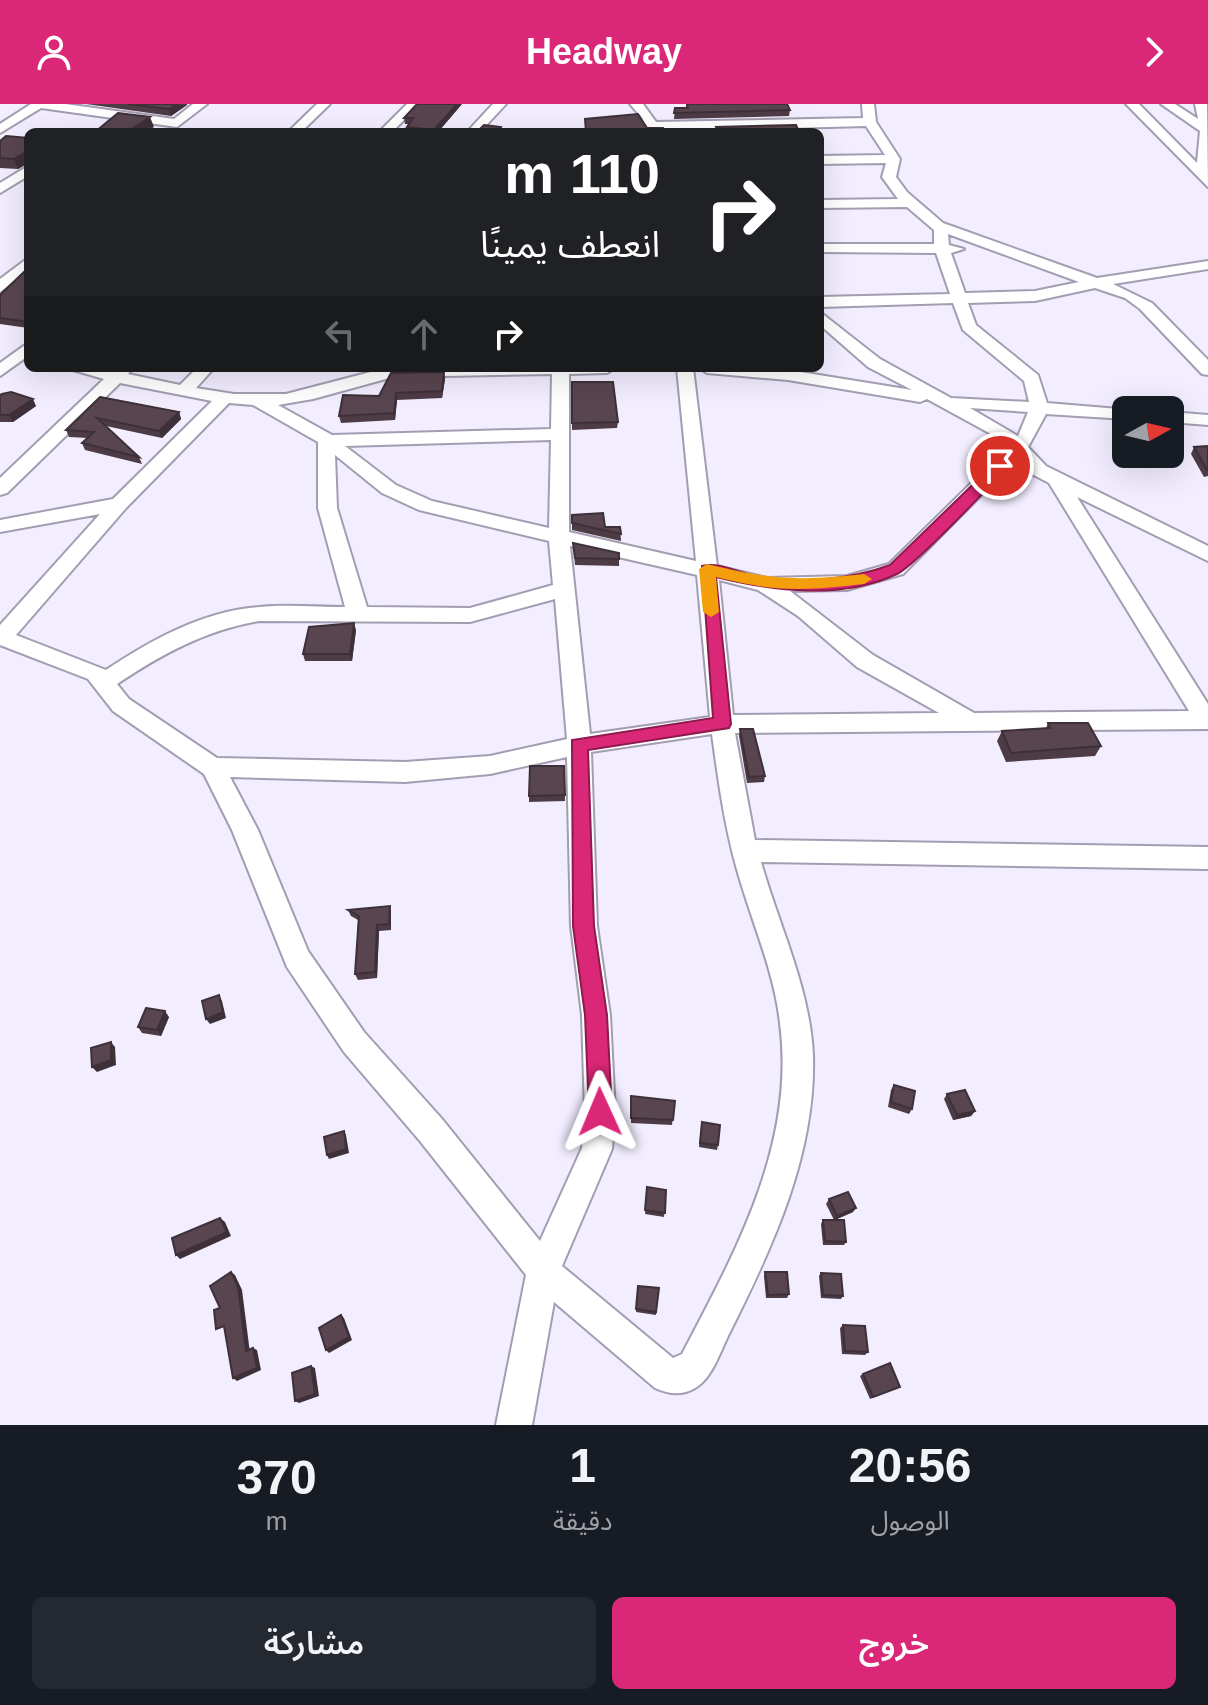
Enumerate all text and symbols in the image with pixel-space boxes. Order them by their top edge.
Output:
icon: person [32,30,76,74]
icon: forward [1132,30,1176,74]
text: Headway [526,31,682,72]
text: 110 m [504,142,660,205]
icon: right [688,160,792,264]
text: انعطف يمينًا [480,224,660,265]
icon: left [318,312,362,356]
icon: ahead [402,312,446,356]
icon: right [486,312,530,356]
north arrow [1112,396,1184,468]
map controls [1112,396,1184,468]
pin [966,432,1034,500]
icon: arrive [978,444,1022,488]
position arrow [558,1070,642,1154]
text: 1 [569,1439,596,1492]
text: 20:56 [849,1439,972,1492]
text: 370 [237,1451,317,1504]
text: m [266,1506,287,1536]
text: دقيقة [553,1506,612,1536]
text: الوصول [871,1506,950,1536]
button: مشاركة [32,1597,596,1689]
button: خروج [612,1597,1176,1689]

